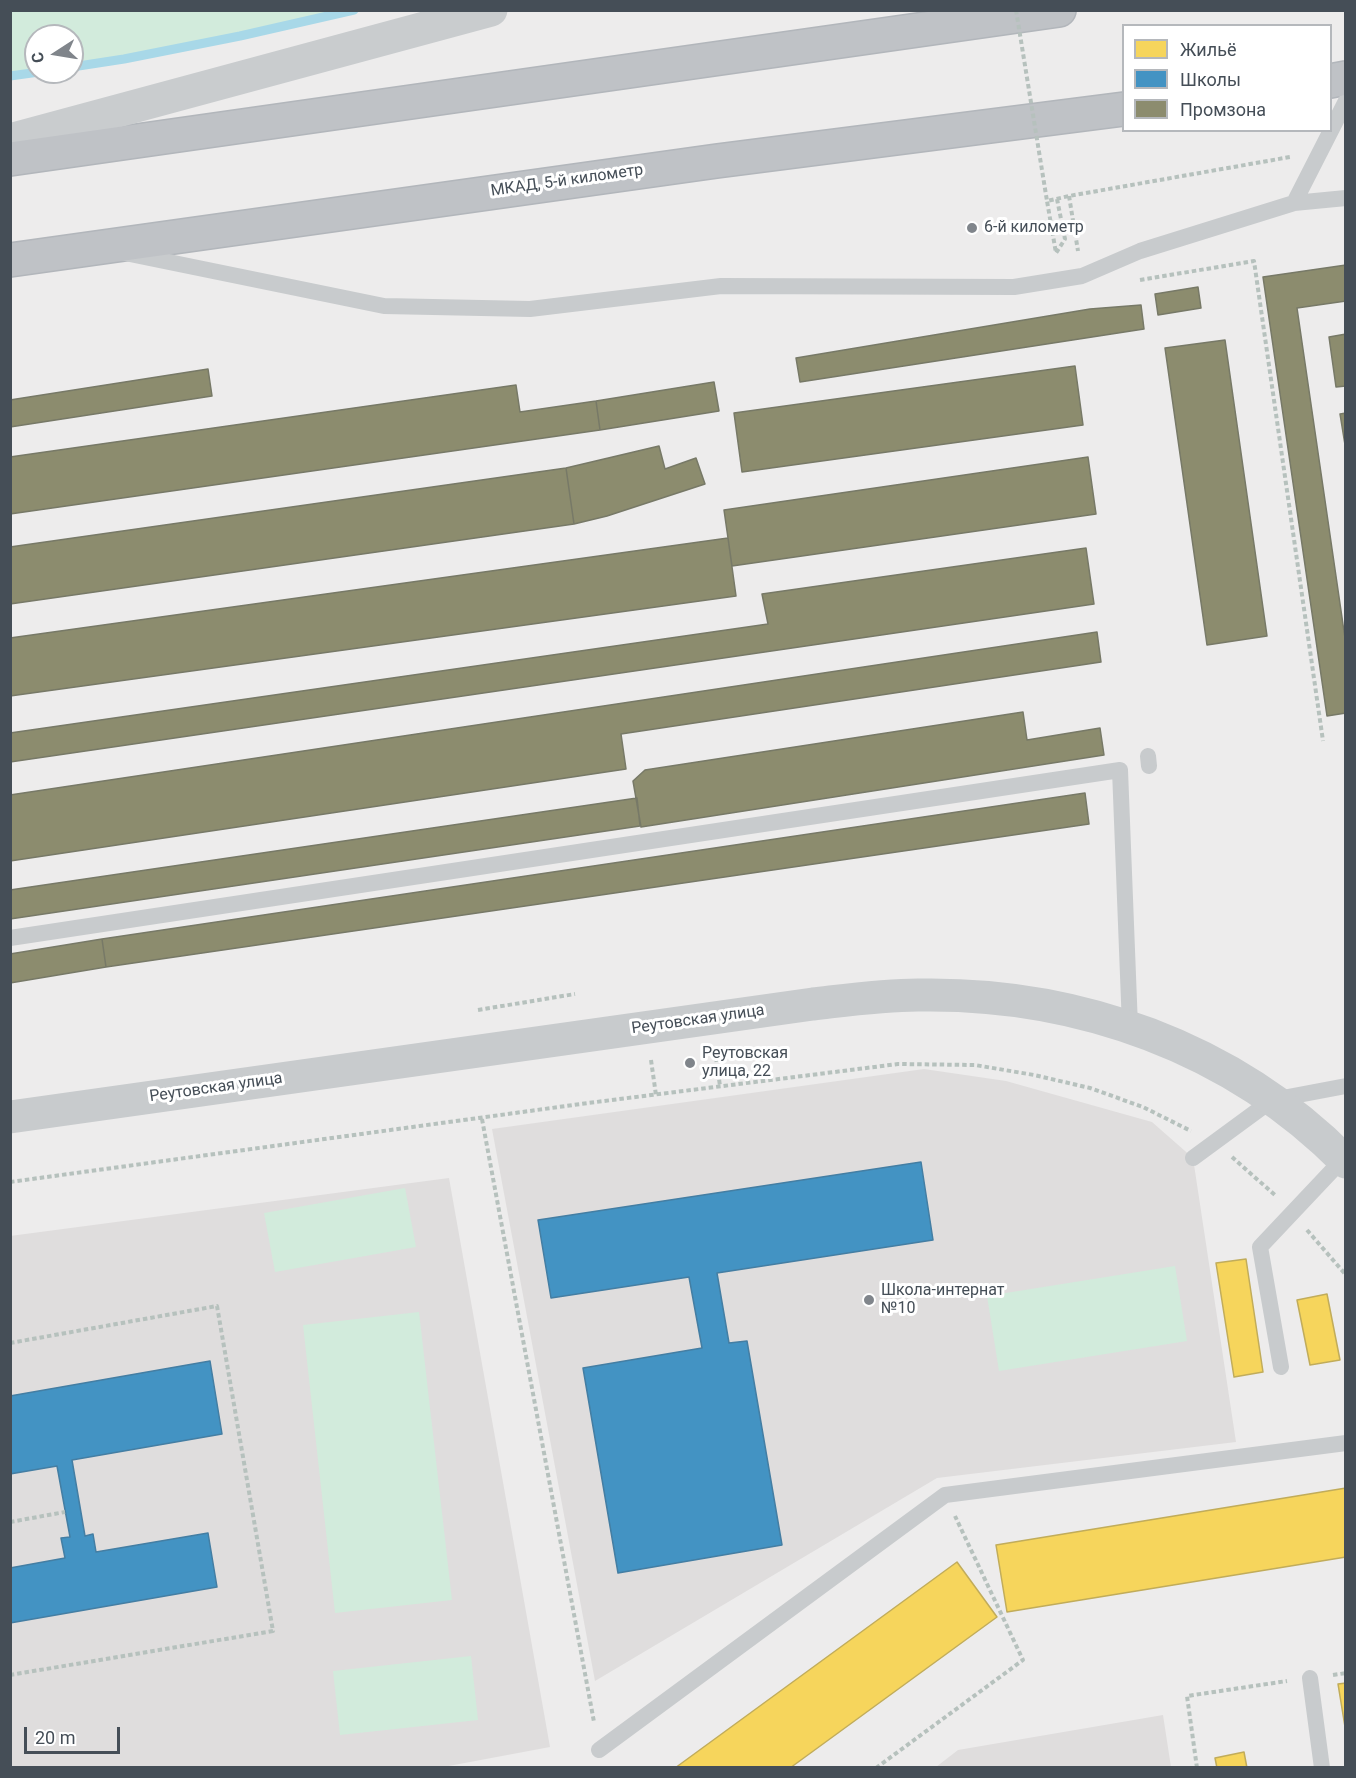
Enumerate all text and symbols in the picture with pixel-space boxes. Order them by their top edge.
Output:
north arrow [24,24,84,84]
legend [1122,24,1332,132]
text: Жильё [1180,39,1236,60]
text: С [27,50,48,65]
text: Школы [1180,69,1241,90]
text: Промзона [1180,99,1266,120]
street label: МКАД, 5-й километр [490,161,644,201]
place label: 6-й километр [984,218,1084,238]
marker: 6-й километр [965,221,979,235]
street label: Реутовская улица [630,1001,766,1039]
place label: Реутовская улица, 22 [702,1044,788,1082]
marker: Реутовская улица, 22 [683,1056,697,1070]
street label: Реутовская улица [148,1069,284,1107]
place label: Школа-интернат №10 [881,1281,1004,1319]
marker: Школа-интернат №10 [862,1293,876,1307]
scale bar [27,1715,123,1753]
text: 20 m [35,1727,75,1748]

